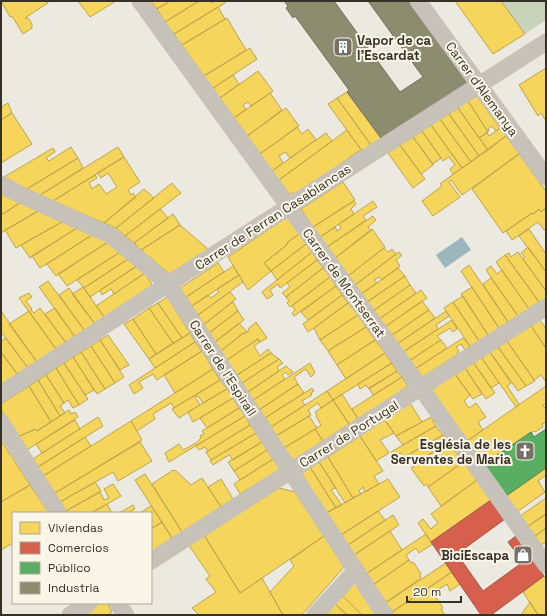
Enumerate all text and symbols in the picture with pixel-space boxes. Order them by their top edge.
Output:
place label: Vapor de ca l'Escardat [357,32,432,64]
building icon: Vapor de ca l'Escardat [332,36,354,58]
street label: Carrer d'Alemanya [442,38,522,140]
street label: Carrer de Ferran Casablancas [192,160,354,274]
street label: Carrer de Montserrat [299,225,389,341]
street label: Carrer de l'Espirall [186,317,260,419]
street label: Carrer de Portugal [296,397,402,471]
place label: Església de les Serventes de Maria [391,436,511,468]
church icon: Església de les Serventes de Maria [514,440,536,462]
legend [12,512,152,604]
text: Viviendas [48,520,103,536]
text: Comercios [48,540,109,556]
shop icon: BiciEscapa [512,544,534,566]
place label: BiciEscapa [441,547,509,564]
text: Público [48,560,91,576]
scale bar [407,578,461,604]
text: Industria [48,580,100,596]
text: 20 m [413,584,441,600]

